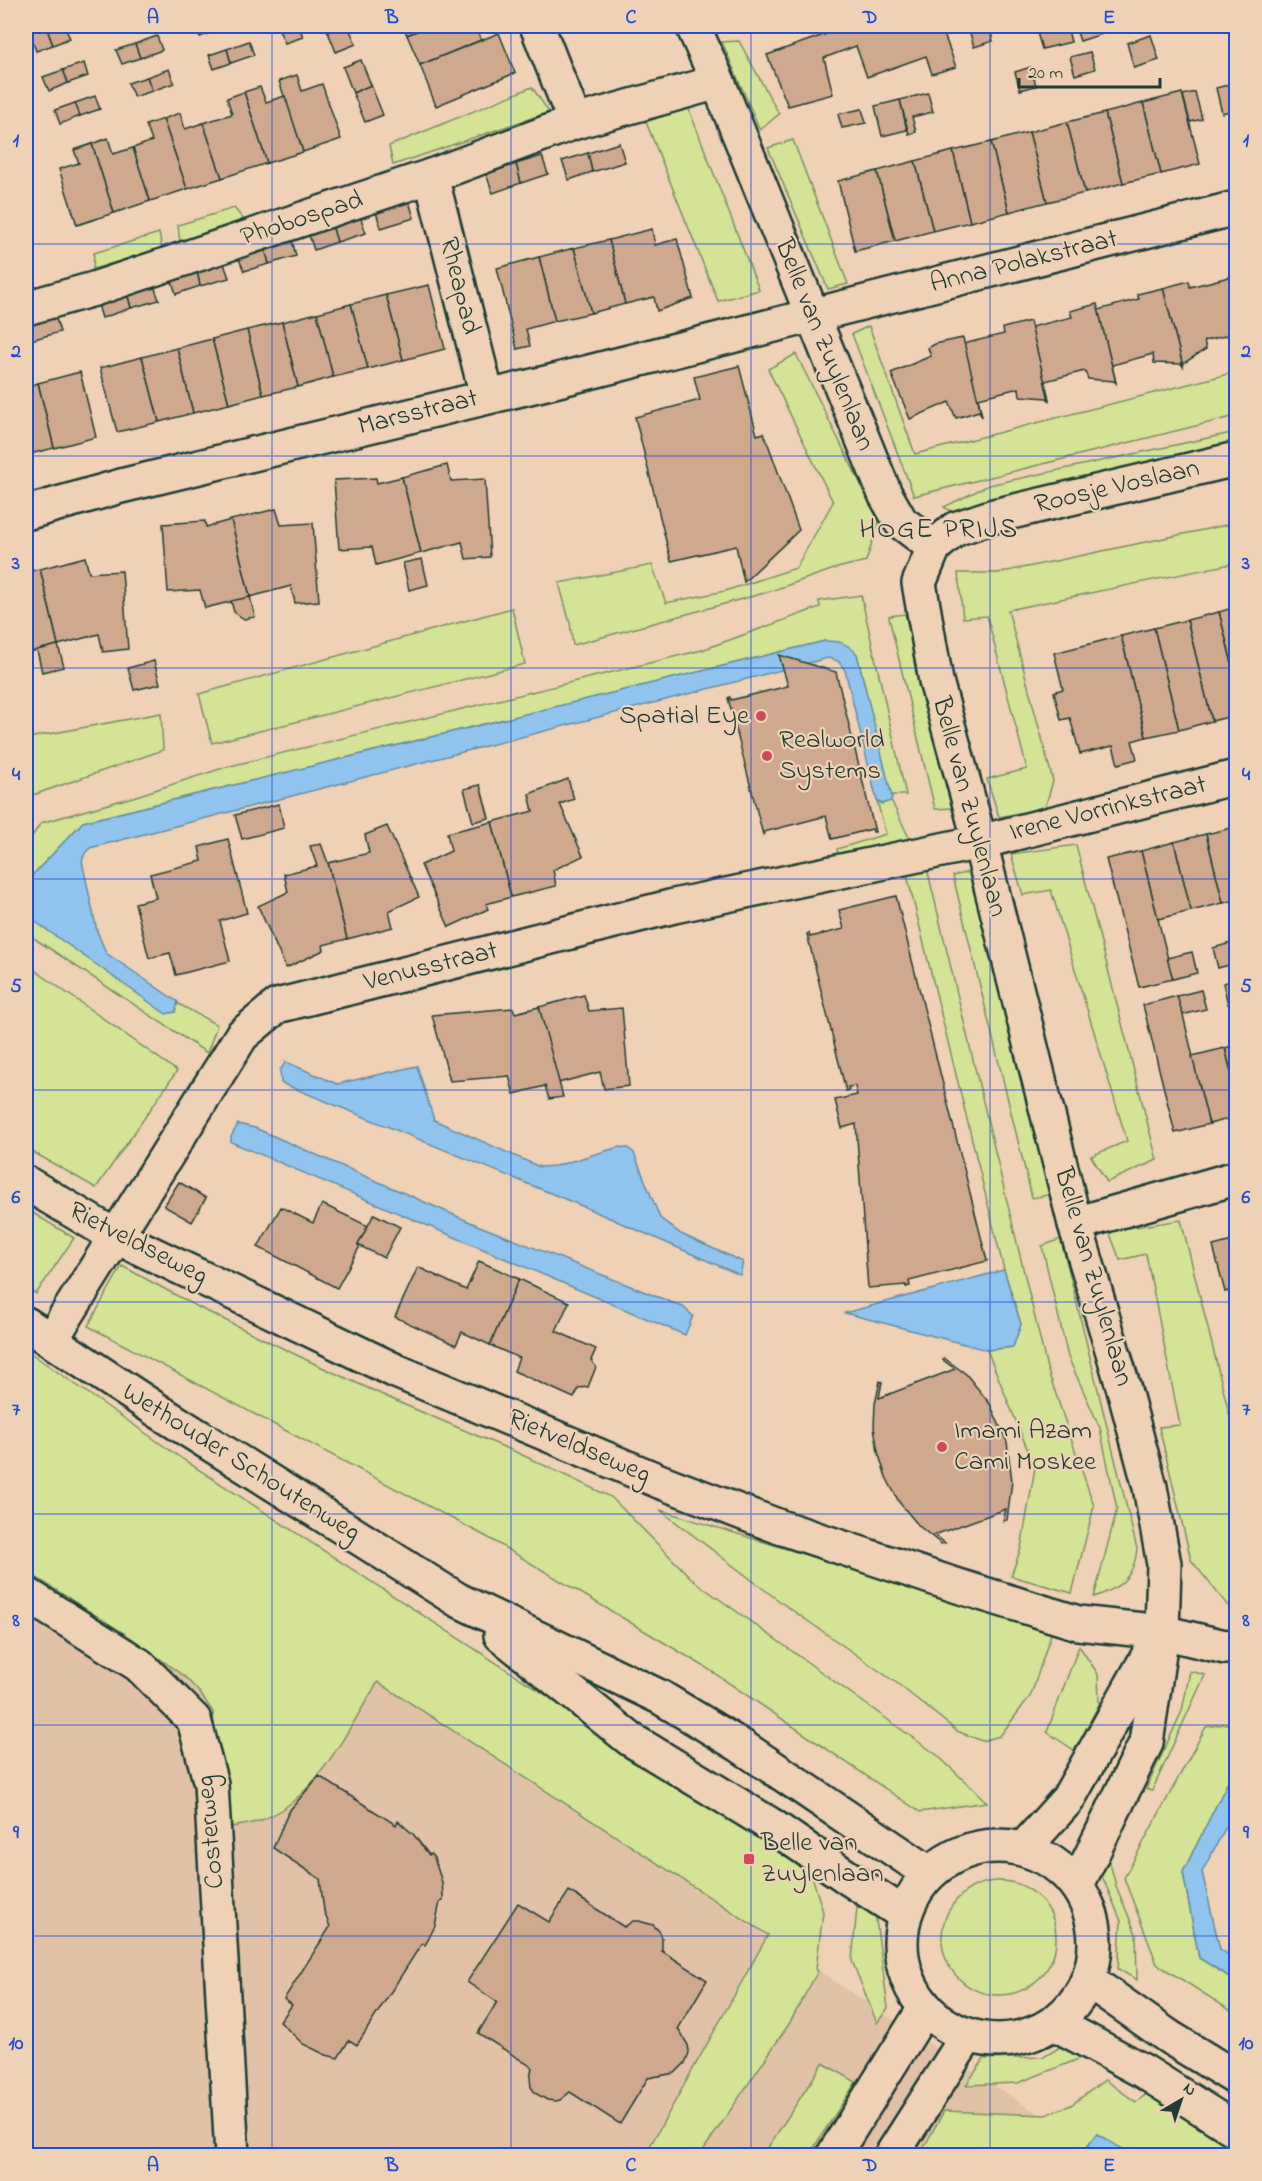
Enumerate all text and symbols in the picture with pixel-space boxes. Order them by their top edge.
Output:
text: A [147,4,159,33]
text: B [384,4,399,33]
text: C [626,4,637,33]
text: D [862,4,877,33]
text: E [1103,4,1115,33]
scale bar [1019,51,1160,89]
text: 20 m [1028,61,1063,87]
text: 1 [13,127,20,156]
text: 1 [1243,127,1250,156]
street label: Phobospad [236,181,368,257]
street label: Anna Polakstraat [926,220,1122,304]
street label: Belle van Zuylenlaan [763,232,884,457]
street label: Rheapad [428,233,490,339]
text: 2 [10,338,21,367]
text: 2 [1240,338,1251,367]
street label: Marsstraat [354,379,482,447]
street label: Roosje Voslaan [1031,449,1203,525]
district label: HOGE PRIJS [859,510,1019,551]
text: 3 [11,550,20,579]
text: 3 [1241,550,1250,579]
street label: Belle van Zuylenlaan [921,692,1017,921]
place label: Spatial Eye [619,697,750,736]
marker: Spatial Eye [754,709,768,723]
place label: Realworld Systems [779,721,885,791]
marker: Realworld Systems [760,749,774,763]
text: 4 [12,761,21,790]
text: 4 [1242,761,1251,790]
street label: Irene Vorrinkstraat [1005,766,1211,852]
street label: Venusstraat [359,932,502,1003]
text: 5 [10,973,22,1002]
text: 5 [1240,973,1252,1002]
street label: Belle van Zuylenlaan [1043,1162,1143,1391]
text: 6 [12,1184,21,1213]
text: 6 [1242,1184,1251,1213]
street label: Rietveldseweg [62,1192,214,1296]
street label: Wethouder Schoutenweg [114,1374,368,1552]
text: 7 [12,1396,21,1425]
text: 7 [1242,1396,1251,1425]
street label: Rietveldseweg [502,1399,656,1495]
place label: Imami Azam Cami Moskee [954,1412,1097,1482]
marker: Imami Azam Cami Moskee [935,1440,949,1454]
text: 8 [11,1607,20,1636]
text: 8 [1241,1607,1250,1636]
street label: Costerweg [187,1773,235,1891]
text: 9 [12,1819,20,1848]
text: 9 [1242,1819,1250,1848]
place label: Belle van Zuylenlaan [760,1824,884,1894]
marker: Belle van Zuylenlaan [742,1852,756,1866]
text: 10 [9,2030,24,2059]
text: 10 [1239,2030,1254,2059]
north arrow [1151,2070,1211,2130]
text: N [1177,2077,1201,2103]
text: A [147,2152,159,2181]
text: B [384,2152,399,2181]
text: C [626,2152,637,2181]
text: D [862,2152,877,2181]
text: E [1103,2152,1115,2181]

